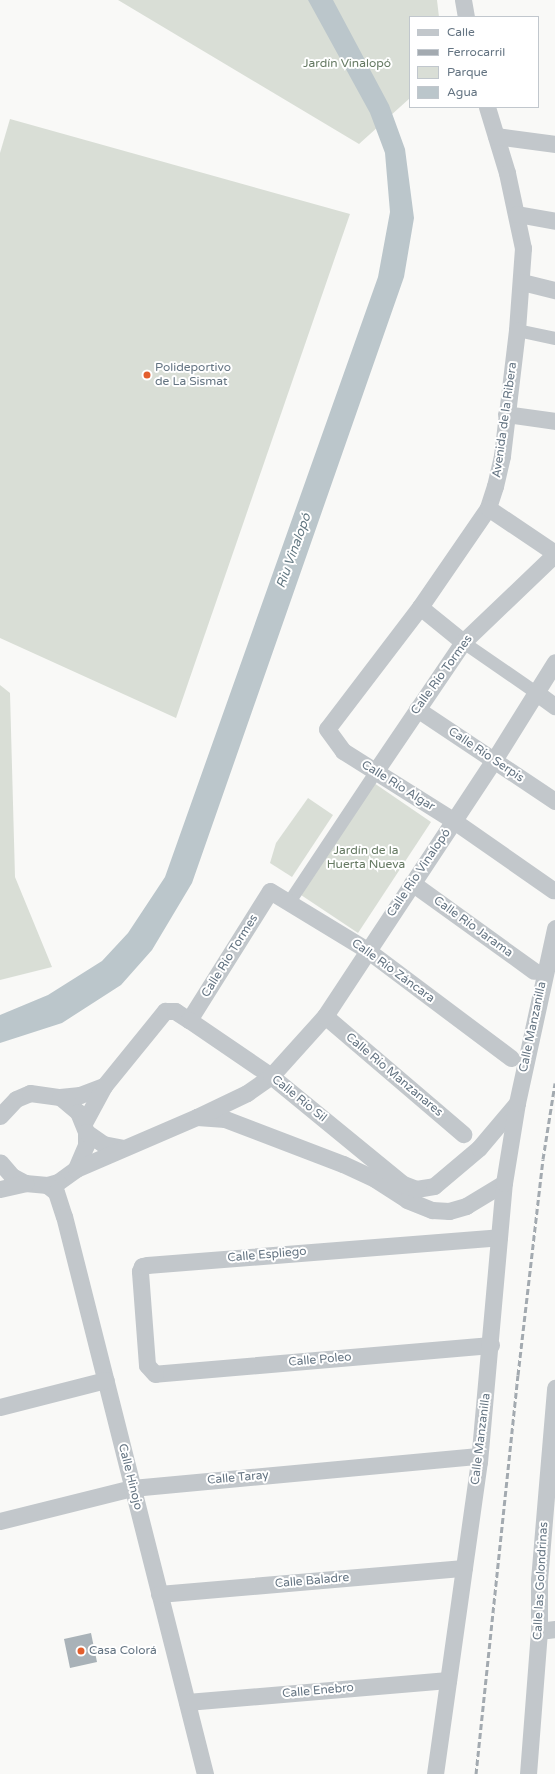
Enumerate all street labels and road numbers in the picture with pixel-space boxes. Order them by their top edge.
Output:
street label: Avenida de la Ribera [490,361,520,479]
street label: Calle Río Tormes [408,632,476,718]
street label: Calle Río Serpis [445,724,527,786]
street label: Calle Río Algar [359,758,437,814]
street label: Calle Río Vinalopó [384,826,454,920]
street label: Calle Río Jarama [431,893,515,961]
street label: Calle Río Tormes [199,912,261,1000]
street label: Calle Río Záncara [349,936,437,1006]
street label: Calle Manzanilla [516,980,550,1074]
street label: Calle Río Manzanares [343,1030,445,1120]
street label: Calle Río Sil [269,1073,329,1125]
street label: Calle Espliego [227,1244,307,1266]
street label: Calle Poleo [288,1350,352,1370]
street label: Calle Manzanilla [468,1392,494,1486]
street label: Calle Hinojo [115,1442,145,1512]
street label: Calle Taray [207,1468,269,1488]
street label: Calle las Golondrinas [531,1521,551,1641]
street label: Calle Baladre [274,1571,350,1591]
street label: Calle Enebro [282,1681,354,1701]

